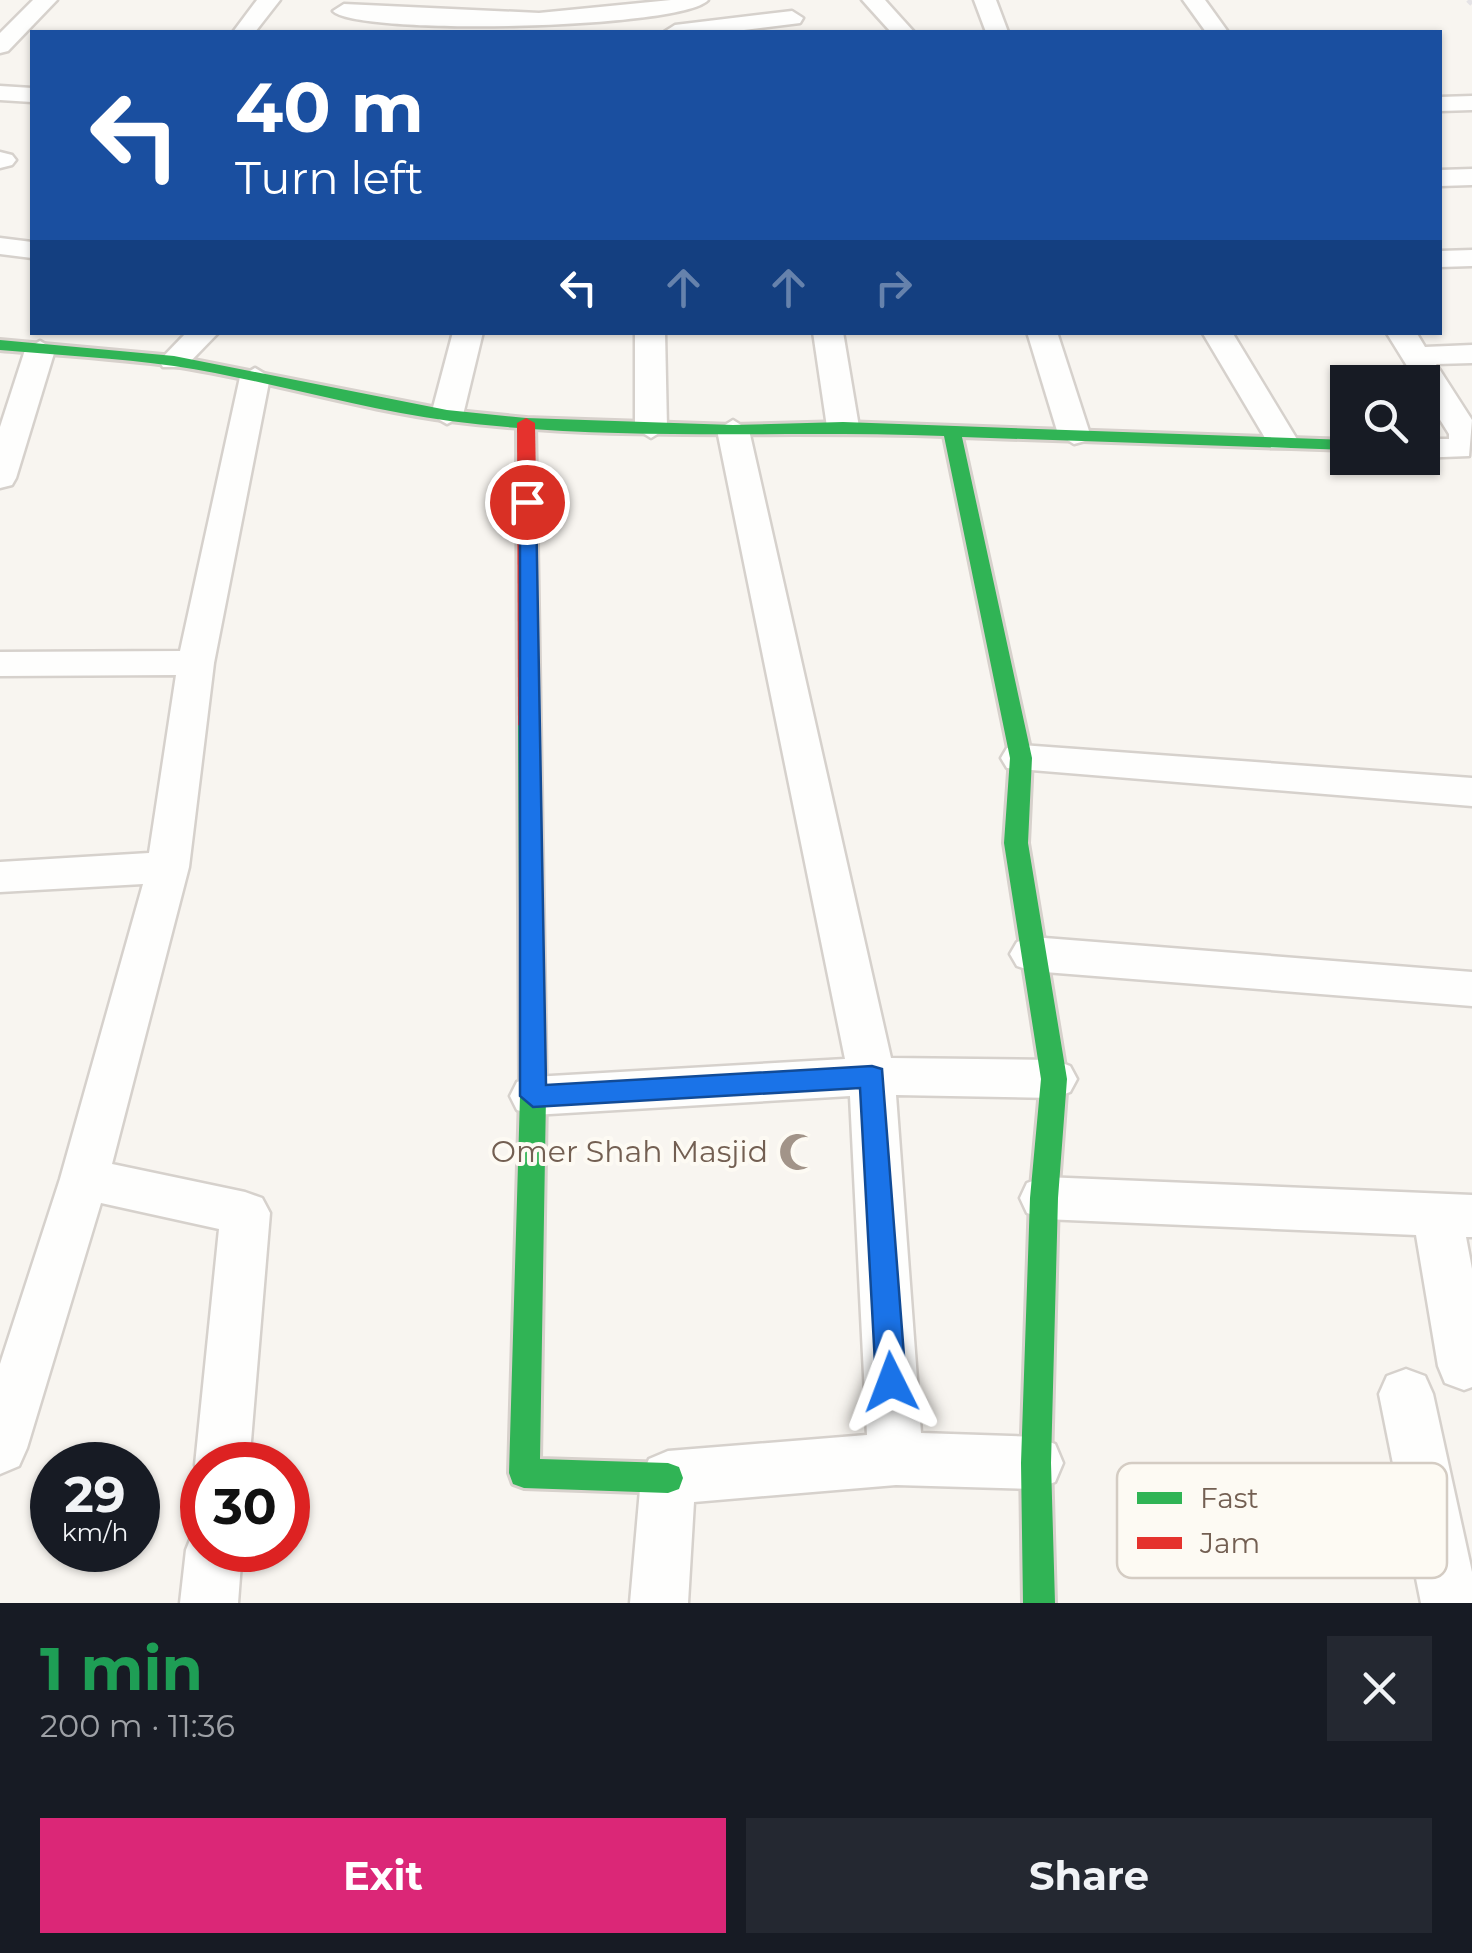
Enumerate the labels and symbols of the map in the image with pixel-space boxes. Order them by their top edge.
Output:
pin [485,460,570,545]
mosque icon: Omer Shah Masjid [777,1131,819,1173]
place label: Omer Shah Masjid [491,1133,768,1170]
position arrow [839,1330,943,1434]
speed limit sign: 30 [180,1442,310,1572]
legend [1117,1463,1447,1578]
text: Fast [1200,1481,1259,1515]
text: Jam [1199,1526,1260,1560]

